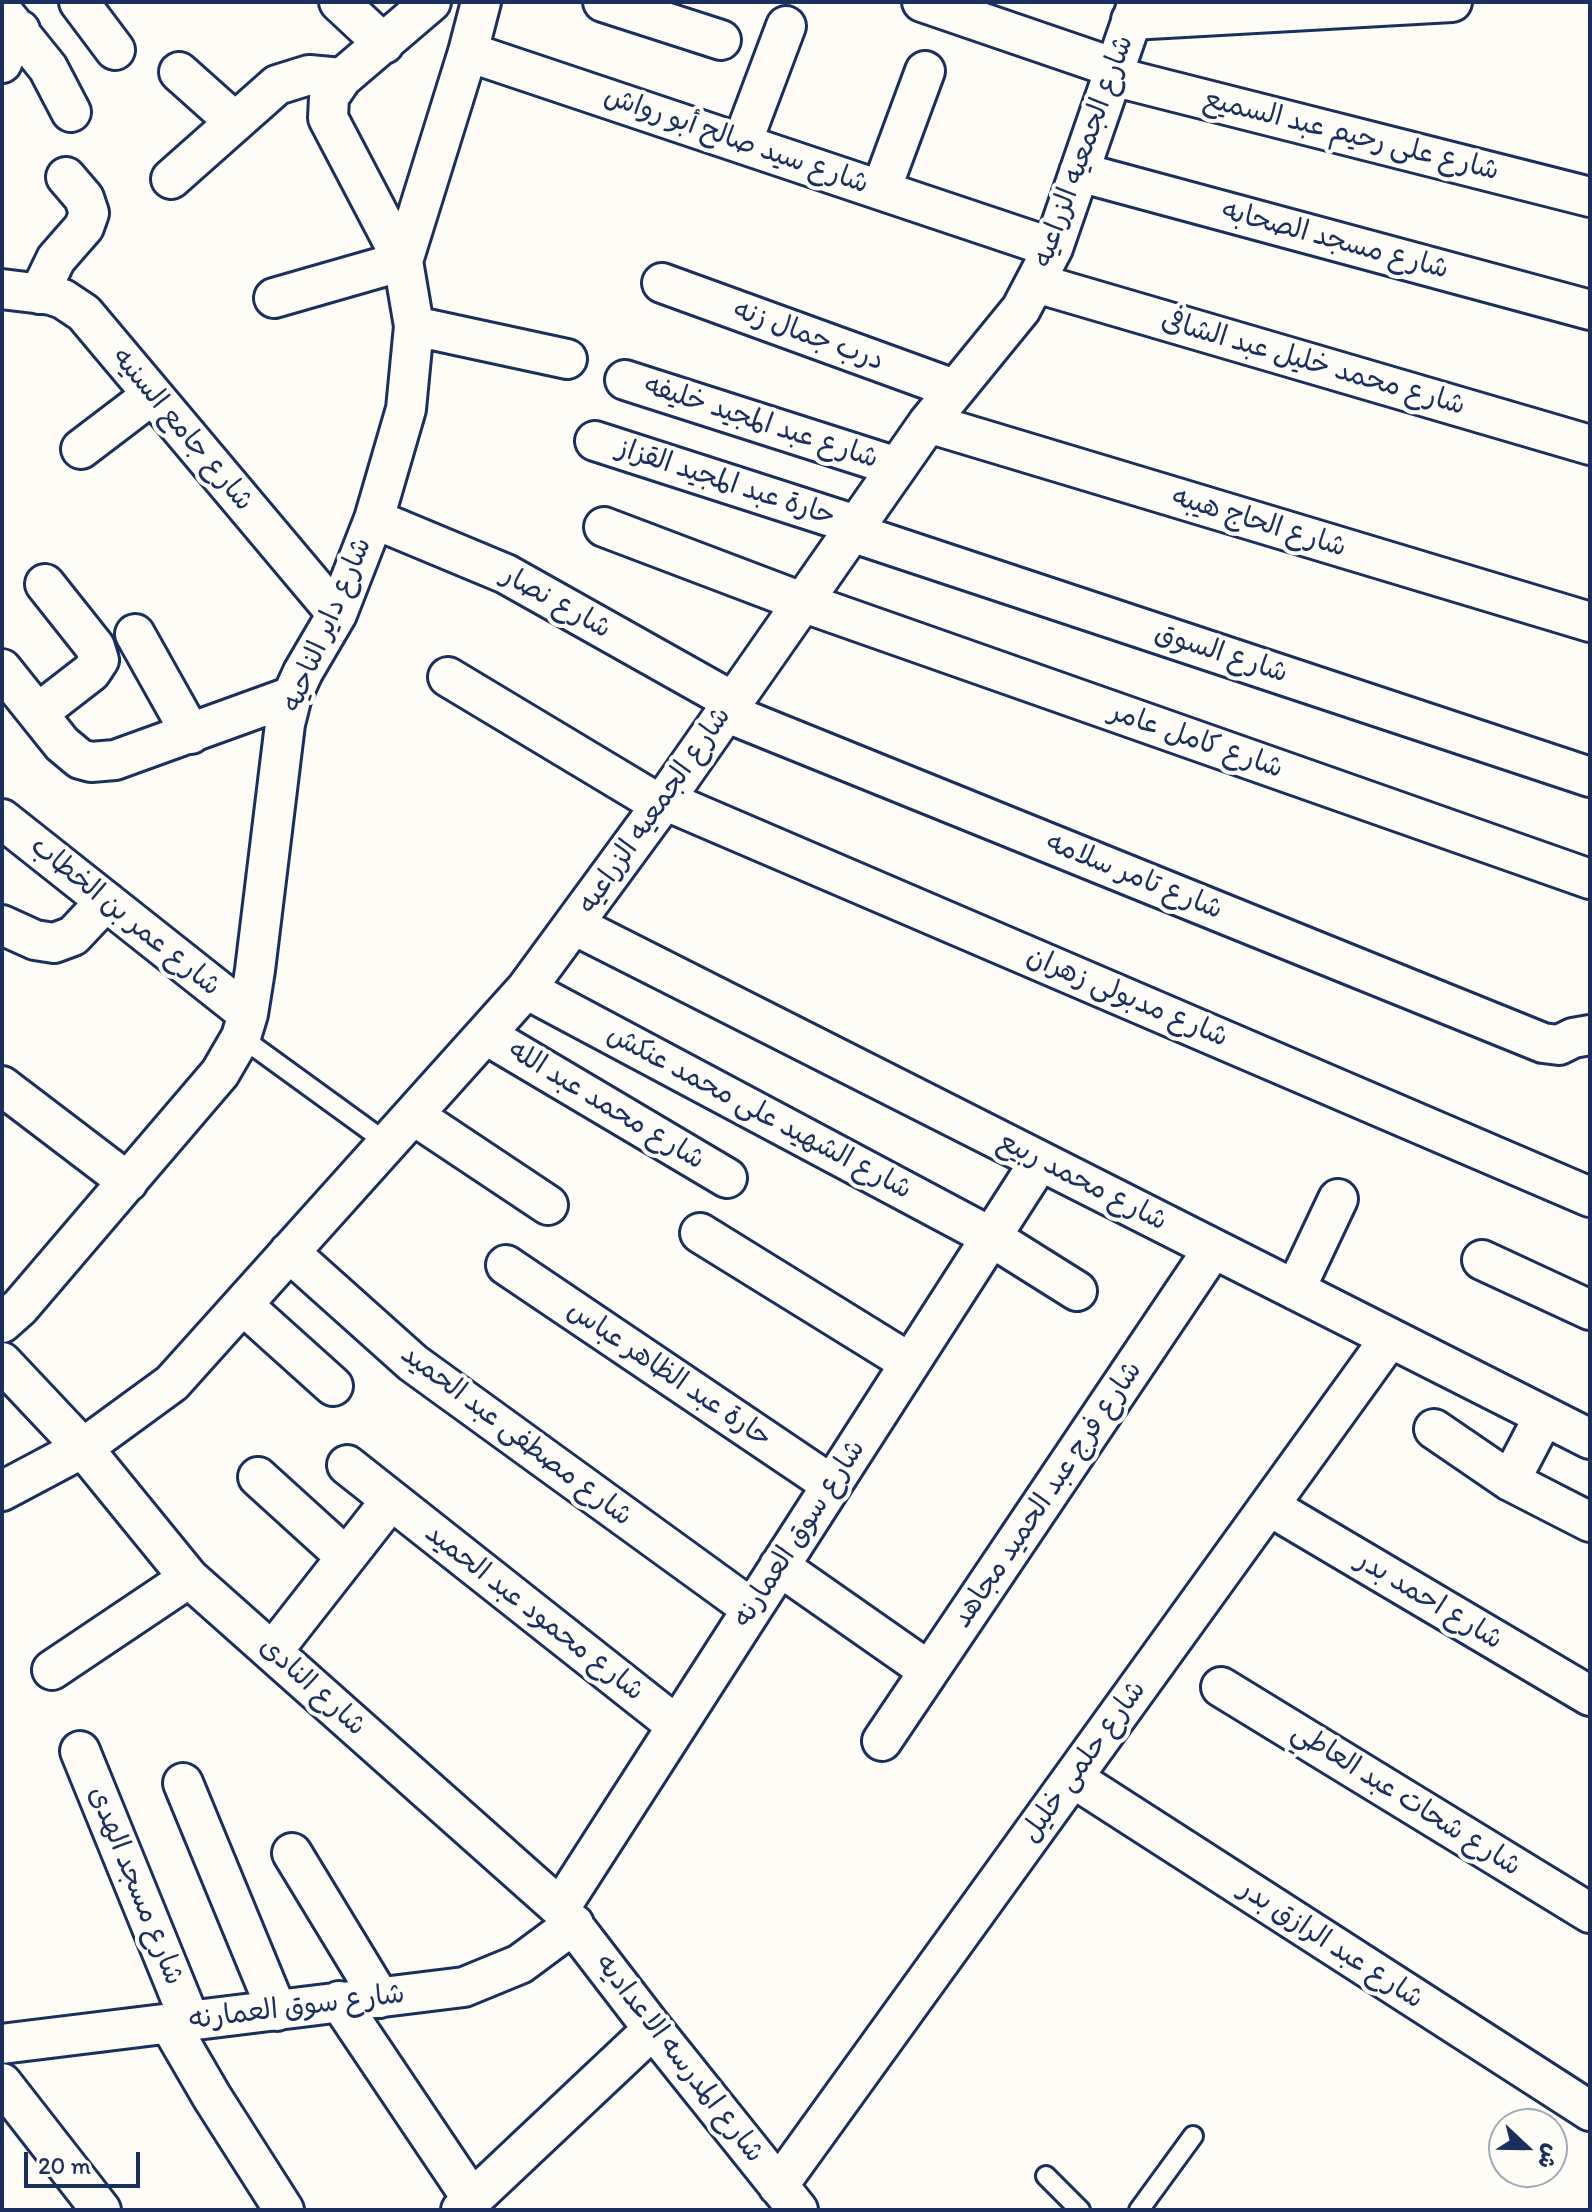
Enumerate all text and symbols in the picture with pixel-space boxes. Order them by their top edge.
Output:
street label: شارع الجمعيه الزراعيه [1026,31,1142,273]
street label: شارع سيد صالح أبو رواش [599,80,873,202]
street label: شارع على رحيم عبد السميع [1200,83,1502,189]
street label: شارع مسجد الصحابه [1218,195,1452,287]
street label: درب جمال زنه [728,293,888,379]
street label: شارع محمد خليل عبد الشافى [1157,304,1469,424]
street label: شارع جامع السنيه [104,342,260,518]
street label: شارع عبد المجيد خليفه [640,369,882,477]
street label: حارة عبد المجيد القزاز [613,432,839,534]
street label: شارع الحاج هيبه [1168,481,1350,565]
street label: شارع داير الناحيه [276,533,380,717]
street label: شارع نصار [495,559,617,647]
street label: شارع السوق [1150,617,1292,691]
street label: شارع كامل عامر [1105,696,1287,786]
street label: شارع الجمعيه الزراعيه [571,701,739,921]
street label: شارع تامر سلامه [1041,826,1227,928]
street label: شارع عمر بن الخطاب [23,830,227,1004]
street label: شارع مدبولى زهران [1021,940,1233,1056]
street label: شارع الشهيد على محمد عنكش [601,1018,917,1208]
street label: شارع محمد عبد الله [502,1034,710,1178]
street label: شارع محمد ربيع [992,1125,1172,1239]
street label: حارة عبد الظاهر عباس [560,1294,778,1456]
street label: شارع مصطفى عبد الحميد [394,1338,638,1534]
street label: شارع فرج عبد الحميد مجاهد [946,1355,1150,1635]
street label: شارع سوق العمارنه [727,1434,873,1634]
street label: شارع محمود عبد الحميد [418,1517,650,1709]
street label: شارع احمد بدر [1350,1544,1508,1658]
street label: شارع النادى [252,1630,372,1744]
street label: شارع حلمى خليل [1014,1675,1154,1849]
street label: شارع شحات عبد العاطي [1285,1716,1527,1884]
street label: شارع مسجد الهدى [80,1782,190,1990]
street label: شارع عبد الرازق بدر [1233,1873,1429,2017]
street label: شارع المدرسه الاعداديه [587,1948,771,2170]
street label: شارع سوق العمارنه [187,1978,407,2038]
north arrow [1488,2108,1568,2188]
scale bar [28,2136,144,2186]
text: ش [1532,2140,1566,2173]
text: 20 m [38,2151,91,2180]

